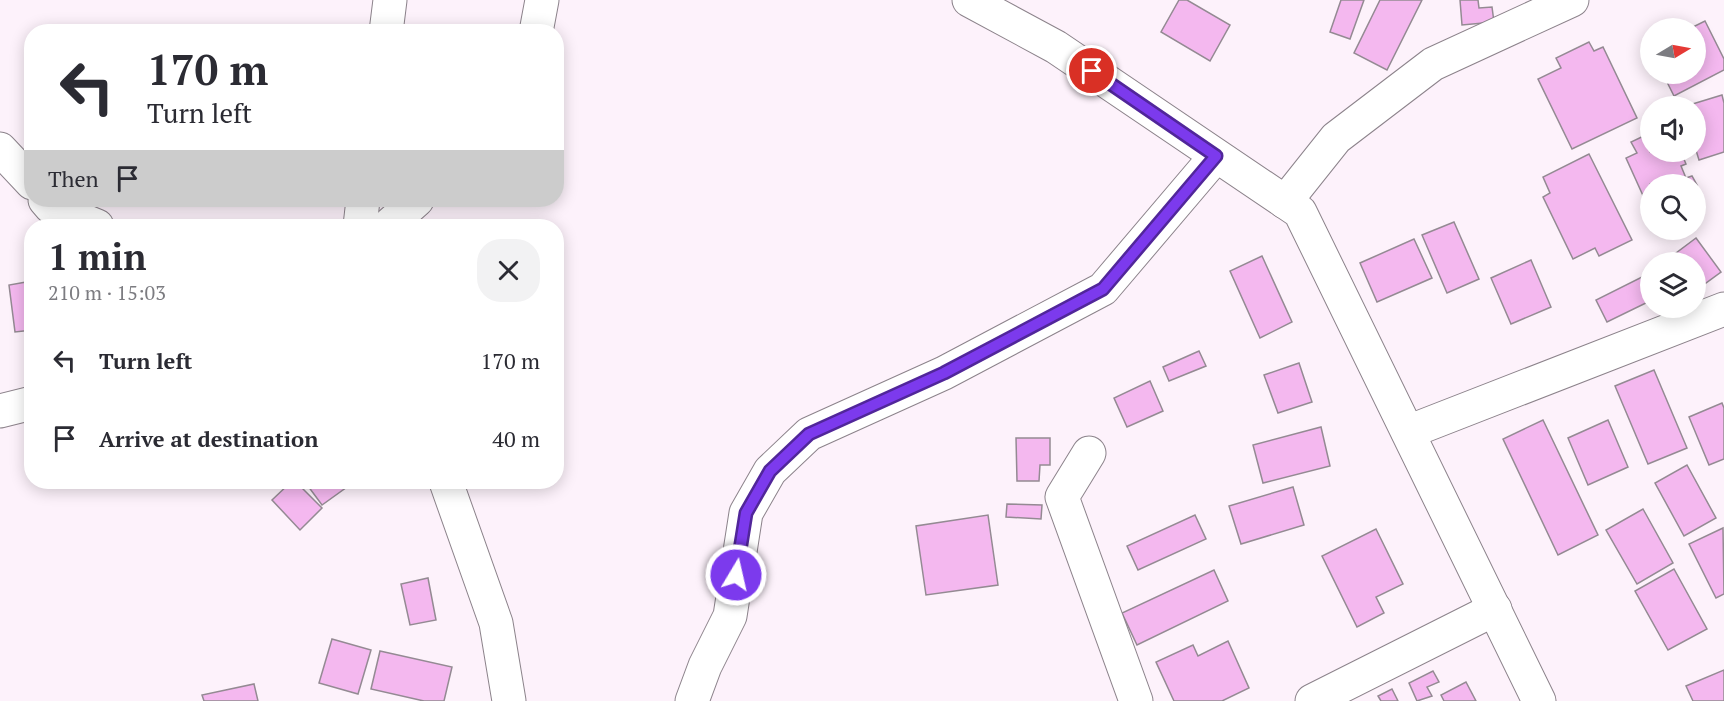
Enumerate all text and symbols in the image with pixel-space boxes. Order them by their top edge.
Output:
north arrow [1640,18,1706,84]
map controls [1640,18,1706,318]
text: 170 m [147,41,268,97]
pin [1066,45,1117,96]
icon: left [48,48,126,126]
icon: arrive [1075,54,1108,87]
text: Turn left [147,95,252,131]
button: sound [1640,96,1706,162]
icon: arrive [111,162,144,195]
text: Then [48,164,99,193]
button: search [1640,174,1706,240]
text: 1 min [48,233,146,280]
button: close [477,239,540,302]
button: layers [1640,252,1706,318]
text: 210 m · 15:03 [48,279,166,306]
icon: left [48,344,81,377]
text: Turn left [99,346,192,375]
text: 170 m [480,346,540,375]
icon: arrive [48,422,81,455]
text: Arrive at destination [99,424,318,453]
text: 40 m [492,424,540,453]
position arrow [704,543,768,607]

